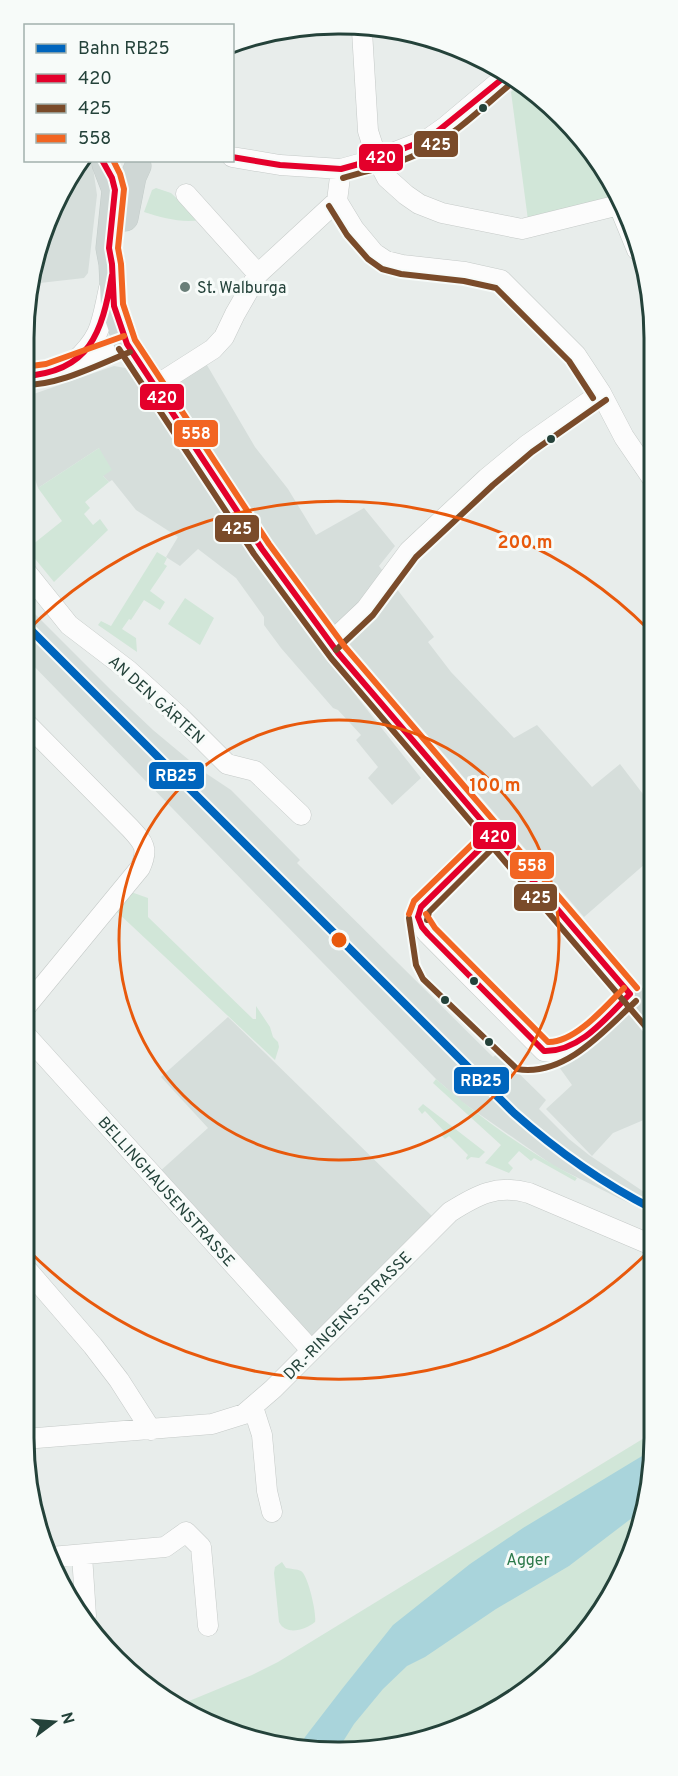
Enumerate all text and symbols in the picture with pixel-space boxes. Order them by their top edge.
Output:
legend [24,24,234,162]
text: Bahn RB25 [78,38,170,61]
text: 420 [78,68,112,91]
text: 425 [78,98,111,121]
unlabelled marker [477,102,489,114]
text: 558 [78,128,111,151]
line badge: 425 [413,130,459,158]
text: 425 [421,136,451,156]
line badge: 420 [358,143,404,172]
text: 420 [366,149,396,169]
place label: St. Walburga [197,279,286,299]
marker: St. Walburga [178,280,192,294]
line badge: 420 [139,383,185,411]
text: 420 [147,389,177,409]
line badge: 558 [173,419,219,448]
text: 558 [181,425,211,445]
unlabelled marker [545,433,557,445]
line badge: 425 [214,514,260,543]
text: 425 [222,520,252,540]
text: 200 m [497,532,553,555]
street label: AN DEN GÄRTEN [103,651,209,749]
line badge: RB25 [148,761,205,790]
text: RB25 [155,767,197,787]
text: 100 m [469,775,521,798]
line badge: 420 [472,821,517,850]
text: 420 [480,828,510,848]
line badge: 558 [509,851,555,880]
text: 558 [517,857,547,877]
line badge: 425 [513,883,558,912]
text: 425 [521,889,551,909]
centre of rings [329,930,349,950]
unlabelled marker [468,975,480,987]
unlabelled marker [439,994,451,1006]
unlabelled marker [483,1036,495,1048]
line badge: RB25 [453,1066,510,1095]
text: RB25 [460,1072,502,1092]
street label: BELLINGHAUSENSTRASSE [93,1113,238,1272]
street label: DR.-RINGENS-STRASSE [280,1248,417,1385]
park label: Agger [506,1551,550,1571]
north arrow [24,1692,84,1752]
text: N [55,1710,78,1727]

